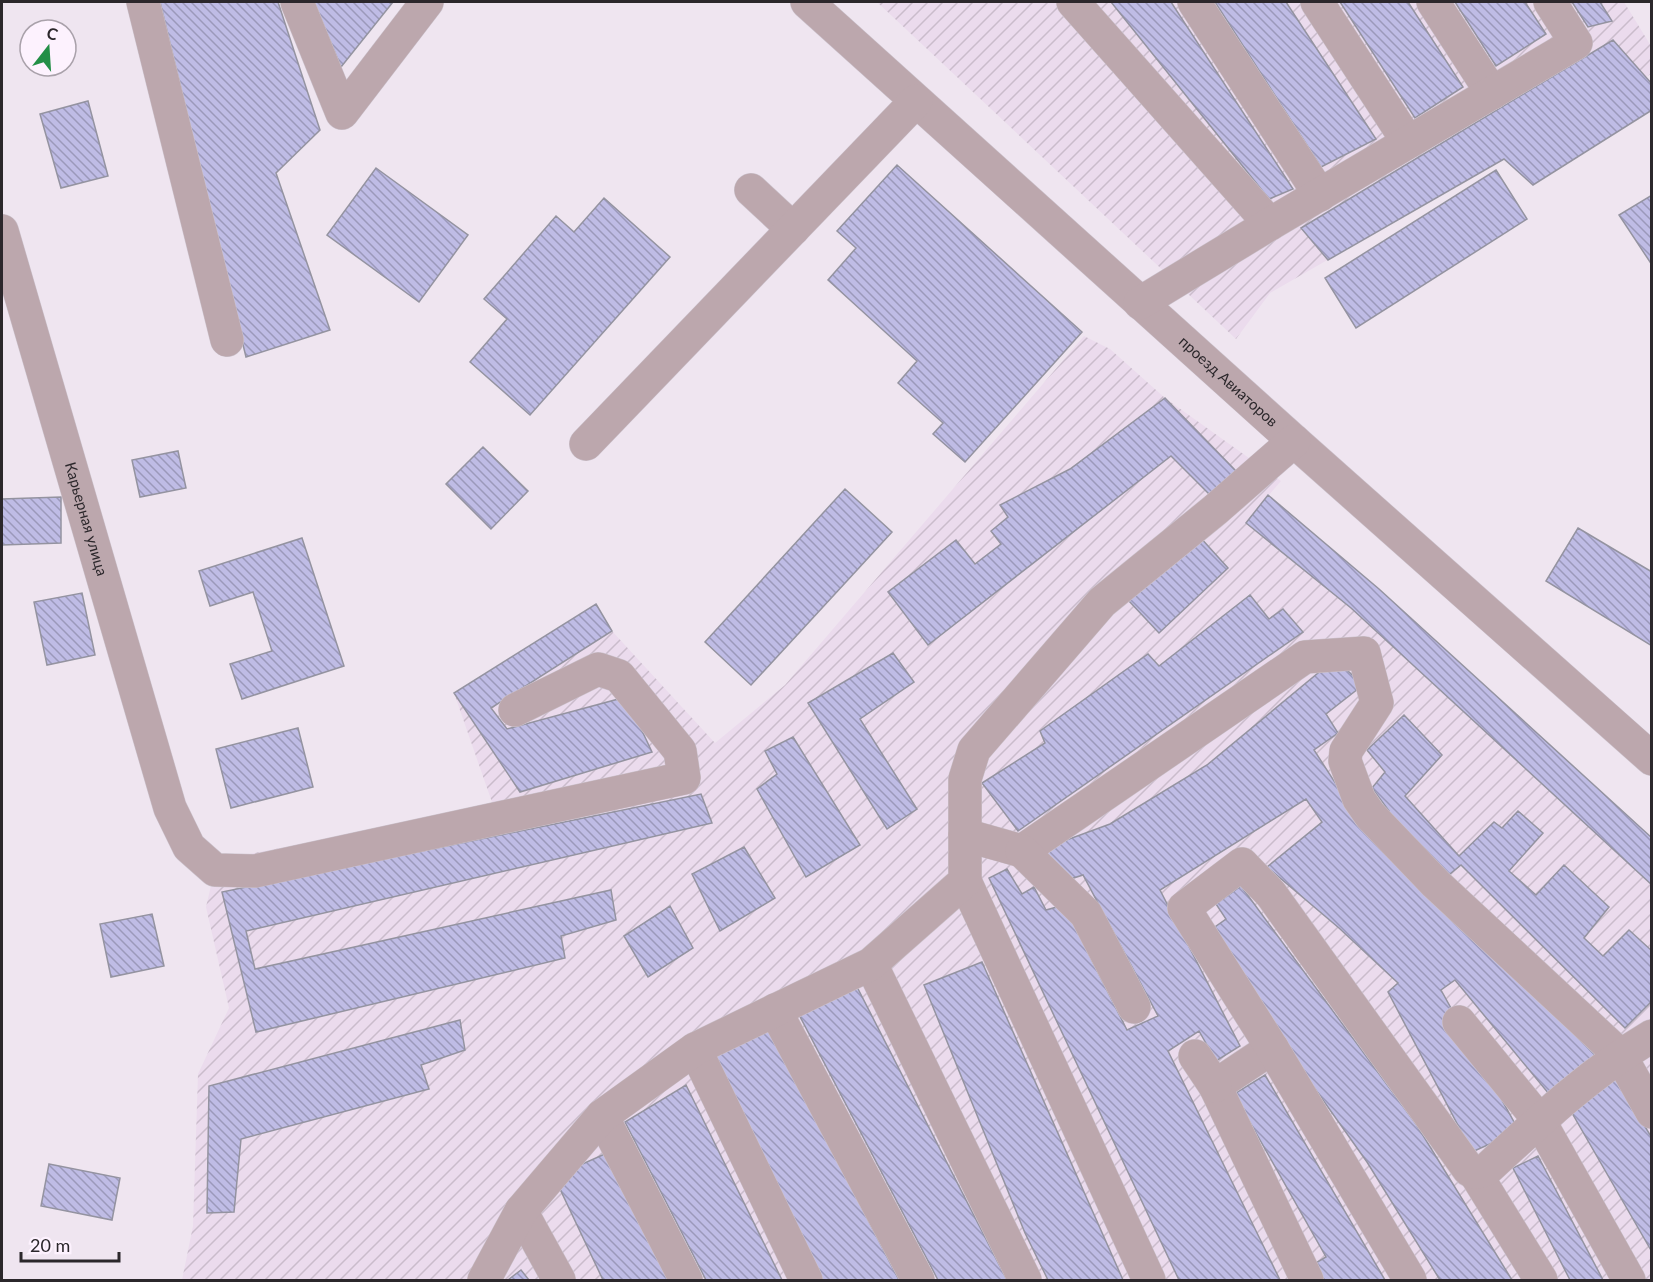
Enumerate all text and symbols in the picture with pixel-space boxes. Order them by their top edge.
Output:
north arrow [18,18,78,78]
text: С [45,23,61,44]
street label: проезд Авиаторов [1176,332,1282,430]
street label: Карьерная улица [62,460,112,578]
scale bar [21,1225,118,1263]
text: 20 m [30,1234,70,1256]

